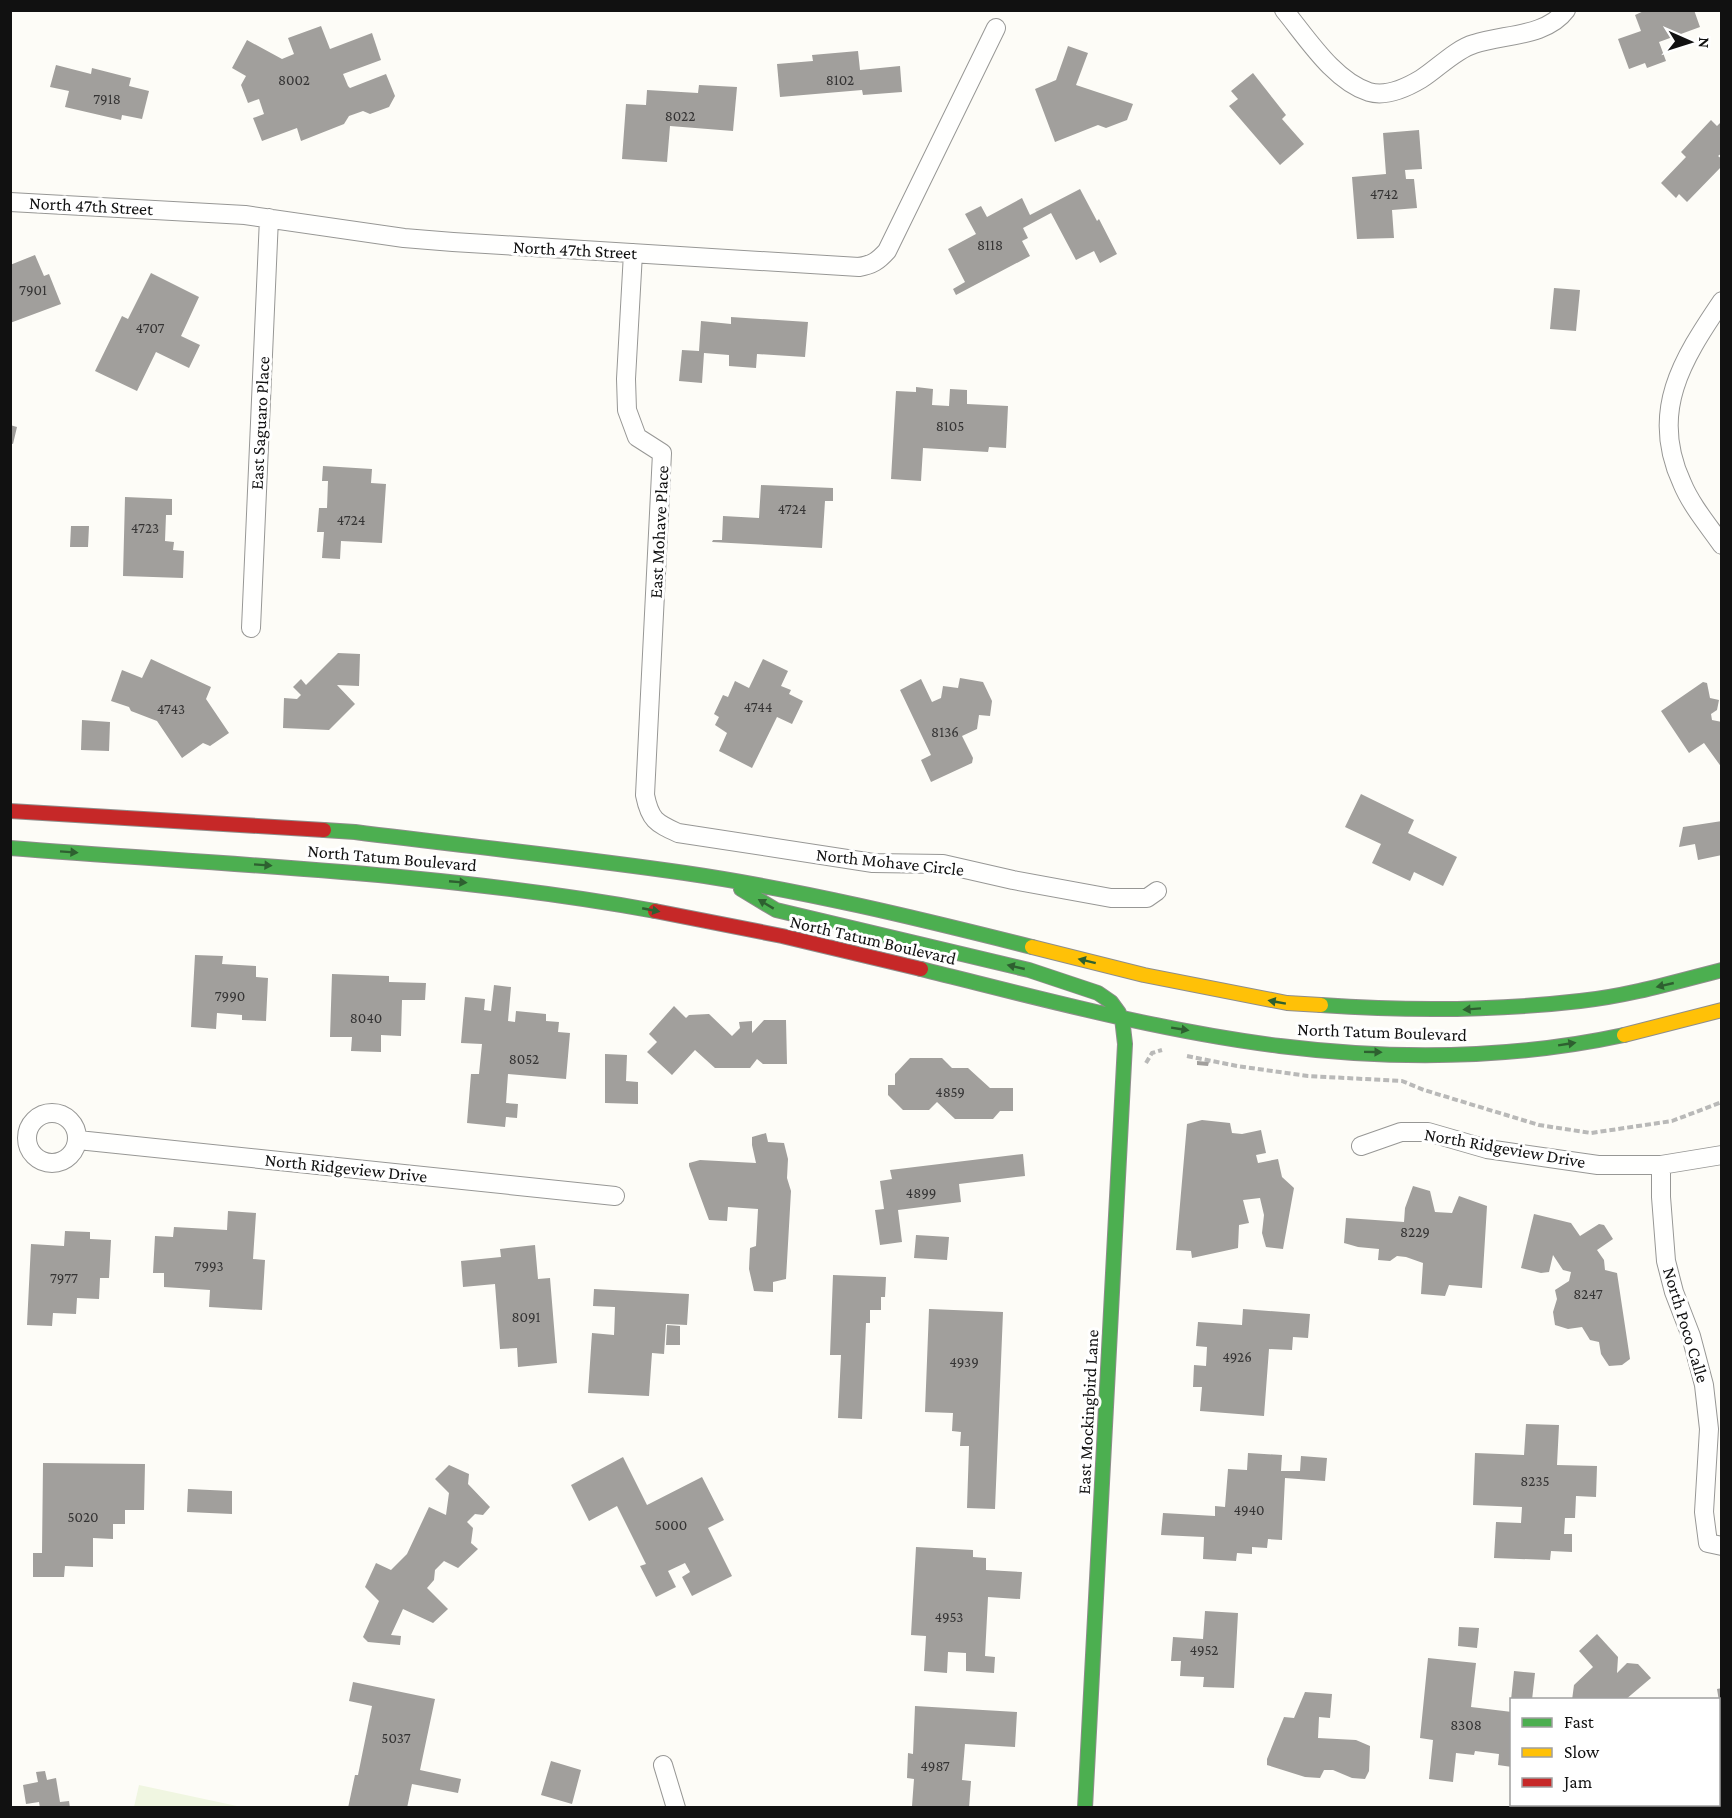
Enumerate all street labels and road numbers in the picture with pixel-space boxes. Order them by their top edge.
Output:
street label: North 47th Street [28,193,155,219]
street label: North 47th Street [512,237,639,263]
street label: East Saguaro Place [247,356,273,490]
street label: East Mohave Place [646,465,672,599]
street label: North Tatum Boulevard [307,841,478,875]
street label: North Mohave Circle [815,844,965,880]
street label: North Tatum Boulevard [788,911,958,969]
street label: North Tatum Boulevard [1297,1019,1468,1045]
street label: North Ridgeview Drive [1423,1124,1587,1172]
street label: North Ridgeview Drive [264,1150,428,1186]
street label: North Poco Calle [1659,1265,1713,1385]
street label: East Mockingbird Lane [1074,1329,1102,1495]

